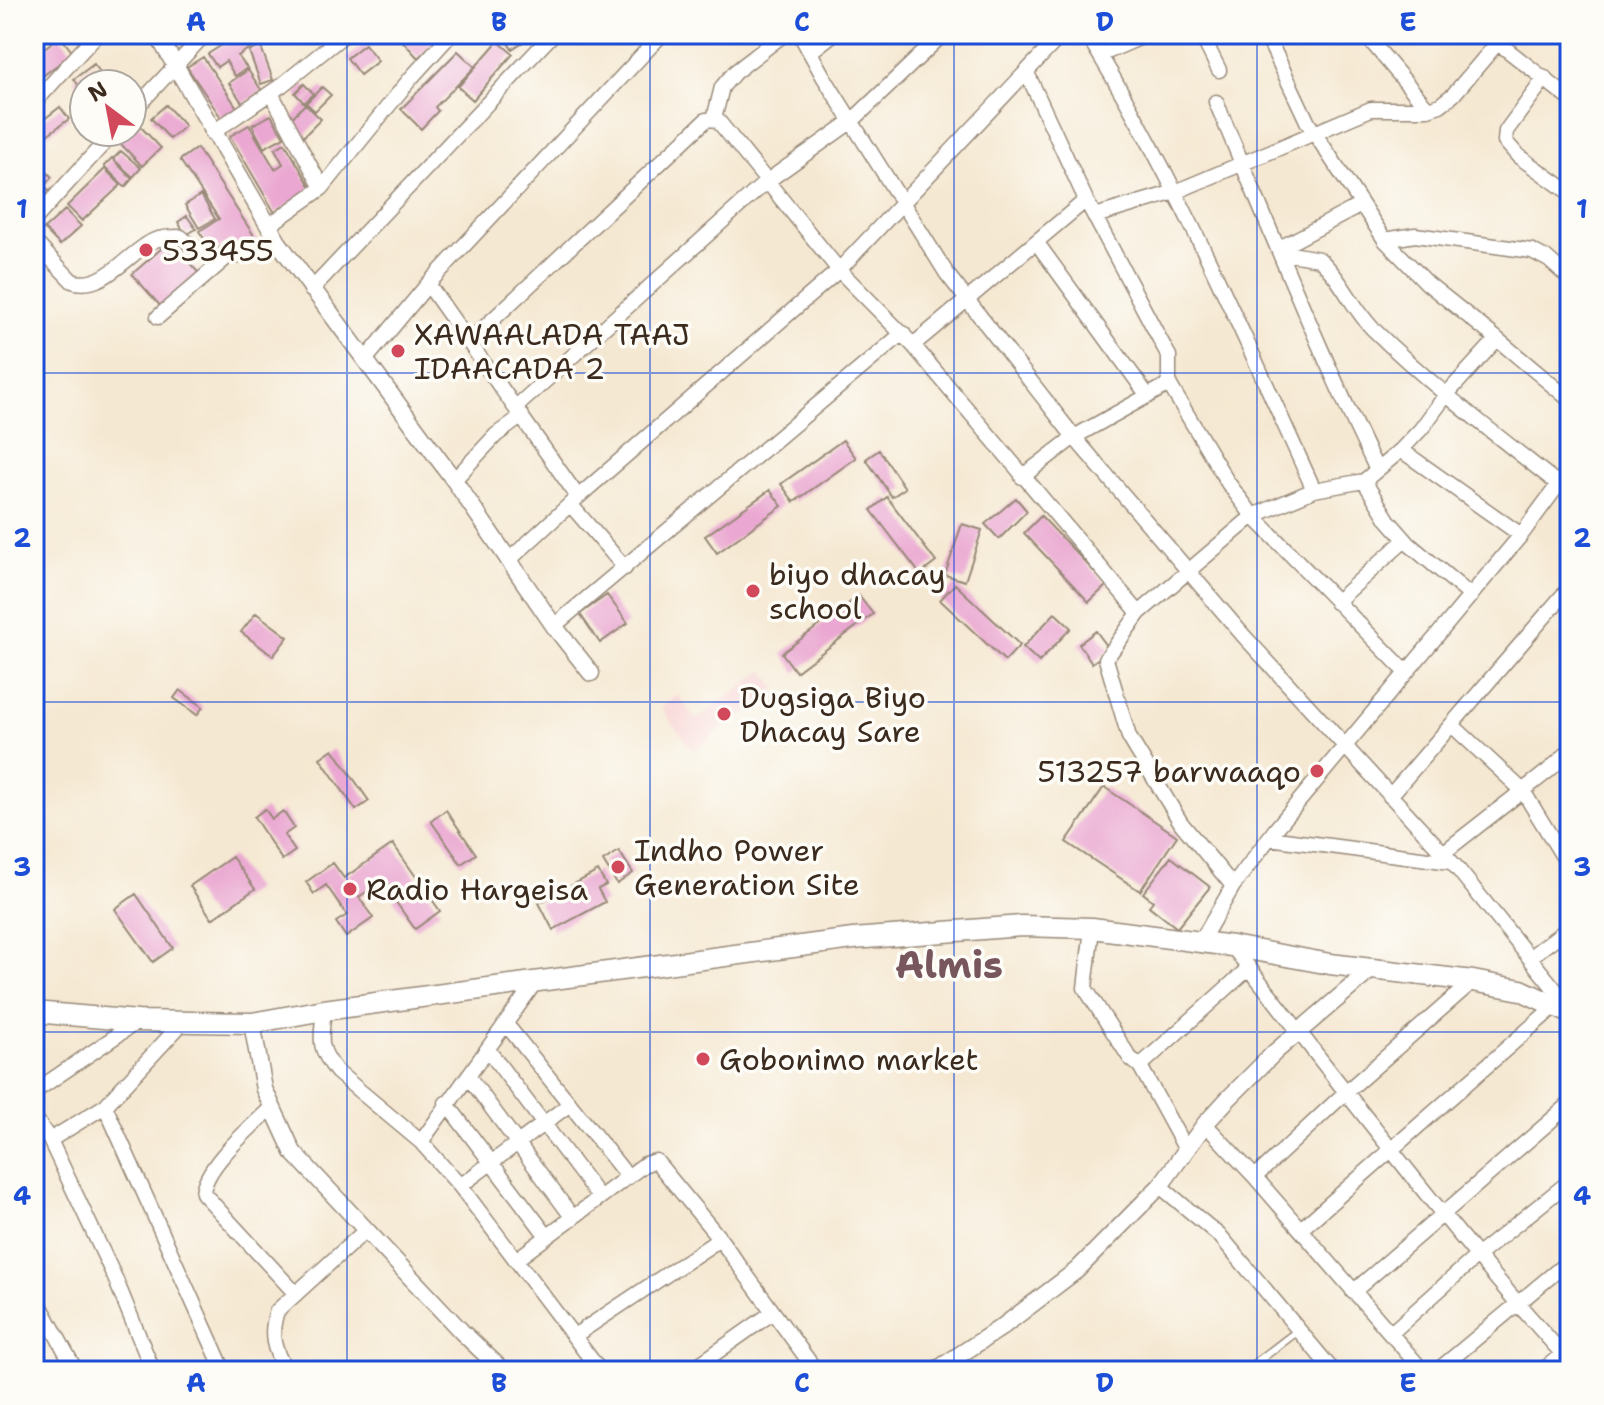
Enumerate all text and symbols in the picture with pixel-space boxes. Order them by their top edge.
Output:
text: A [186,4,206,39]
text: B [491,4,507,39]
text: C [794,4,810,39]
text: D [1096,4,1114,39]
text: E [1399,4,1417,39]
north arrow [68,68,148,148]
text: N [83,75,113,108]
text: 1 [16,191,28,226]
text: 1 [1576,191,1588,226]
place label: 533455 [162,230,274,271]
marker: 533455 [137,241,155,259]
place label: XAWAALADA TAAJ IDAACADA 2 [414,314,690,389]
marker: XAWAALADA TAAJ IDAACADA 2 [389,342,407,360]
text: 2 [13,520,31,555]
text: 2 [1573,520,1591,555]
place label: biyo dhacay school [769,554,946,629]
marker: biyo dhacay school [744,582,762,600]
place label: Dugsiga Biyo Dhacay Sare [740,677,926,752]
marker: Dugsiga Biyo Dhacay Sare [715,705,733,723]
place label: 513257 barwaaqo [1037,751,1301,792]
marker: 513257 barwaaqo [1308,762,1326,780]
place label: Indho Power Generation Site [634,830,860,905]
text: 3 [13,849,31,884]
text: 3 [1573,849,1591,884]
marker: Indho Power Generation Site [609,858,627,876]
place label: Radio Hargeisa [366,869,588,910]
marker: Radio Hargeisa [341,880,359,898]
district label: Almis [895,939,1003,990]
place label: Gobonimo market [719,1039,979,1080]
marker: Gobonimo market [694,1050,712,1068]
text: 4 [13,1178,31,1213]
text: 4 [1573,1178,1591,1213]
text: A [186,1365,206,1400]
text: B [491,1365,507,1400]
text: C [794,1365,810,1400]
text: D [1096,1365,1114,1400]
text: E [1399,1365,1417,1400]

